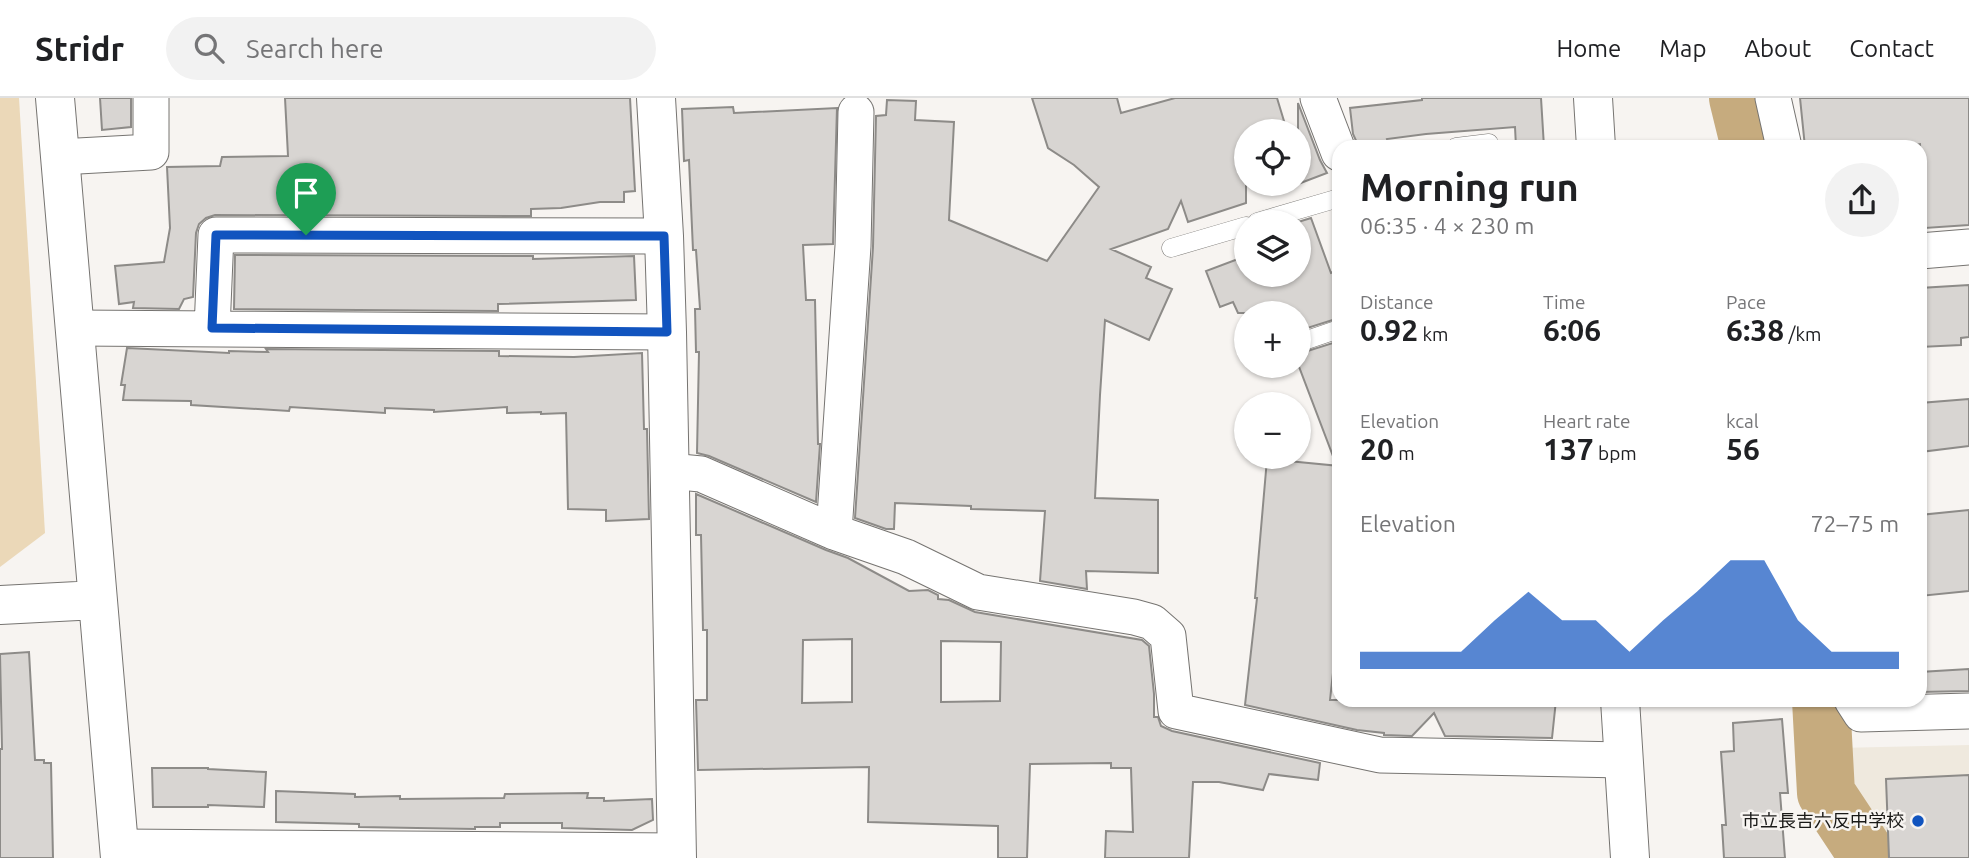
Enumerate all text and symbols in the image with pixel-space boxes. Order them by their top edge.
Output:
search box [166,17,656,80]
icon: search [190,29,228,67]
text: Stridr [35,30,124,67]
text: Search here [246,34,383,63]
text: Home [1556,35,1621,62]
text: Map [1659,35,1706,62]
text: About [1744,35,1811,62]
text: Contact [1849,35,1934,62]
map controls [1234,119,1311,469]
button: locate [1234,119,1311,196]
pin [276,163,336,235]
button: share [1825,163,1899,237]
text: Morning run [1360,166,1579,208]
icon: arrive [287,174,325,212]
button: layers [1234,210,1311,287]
text: 06:35 · 4 × 230 m [1360,213,1534,238]
text: Distance [1360,291,1434,313]
text: Time [1543,291,1585,313]
text: Pace [1726,291,1766,313]
button: + [1234,301,1311,378]
text: 0.92 [1360,313,1418,347]
text: 6:06 [1543,313,1601,347]
text: 6:38 [1726,313,1784,347]
text: km [1418,323,1448,345]
text: /km [1784,323,1822,345]
button: − [1234,392,1311,469]
text: Elevation [1360,410,1439,432]
text: Heart rate [1543,410,1630,432]
text: kcal [1726,410,1759,432]
text: 20 [1360,432,1394,466]
text: 137 [1543,432,1594,466]
text: 56 [1726,432,1760,466]
text: m [1394,442,1415,464]
text: bpm [1594,442,1637,464]
text: Elevation [1360,511,1456,536]
text: 72–75 m [1811,511,1899,536]
place label: 市立長吉六反中学校 [1742,810,1904,830]
marker: 市立長吉六反中学校 [1910,813,1926,829]

